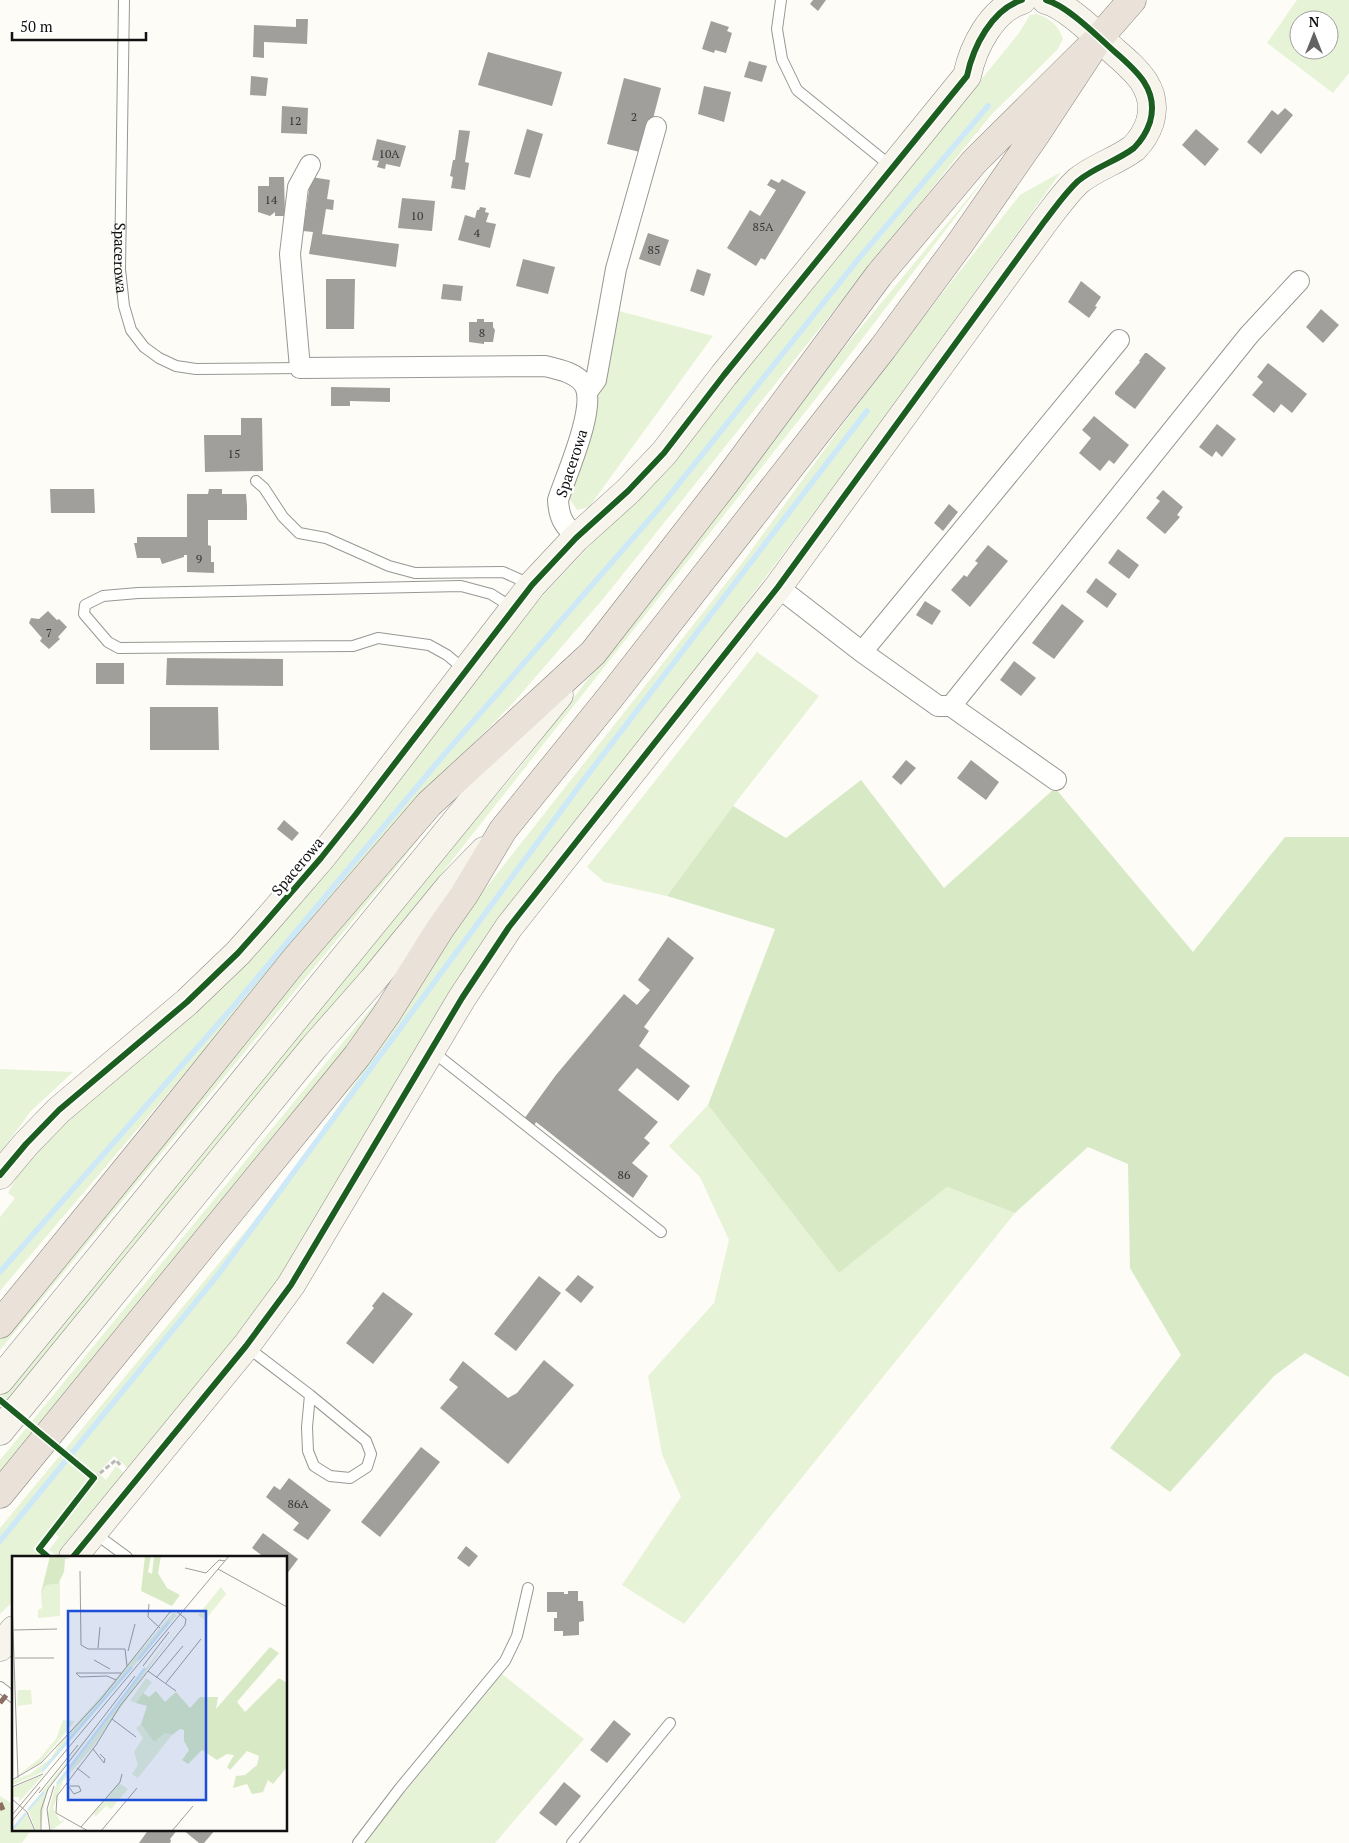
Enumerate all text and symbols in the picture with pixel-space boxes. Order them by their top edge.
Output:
scale bar [12,10,146,42]
north arrow [1289,10,1339,60]
text: N [1309,12,1320,31]
text: 50 m [20,16,53,36]
house number: 2 [631,109,637,124]
house number: 12 [289,113,301,128]
house number: 10A [379,146,400,161]
house number: 14 [265,192,278,207]
house number: 10 [411,208,423,223]
house number: 85A [753,219,774,234]
street label: Spacerowa [110,222,133,295]
house number: 4 [474,225,481,240]
house number: 85 [648,242,660,257]
house number: 8 [479,325,485,340]
street label: Spacerowa [551,426,592,500]
house number: 15 [228,446,240,461]
house number: 9 [196,551,202,566]
house number: 7 [46,625,52,640]
street label: Spacerowa [267,832,328,900]
house number: 86 [618,1167,631,1182]
house number: 86A [288,1496,309,1511]
inset map [12,1556,288,1830]

